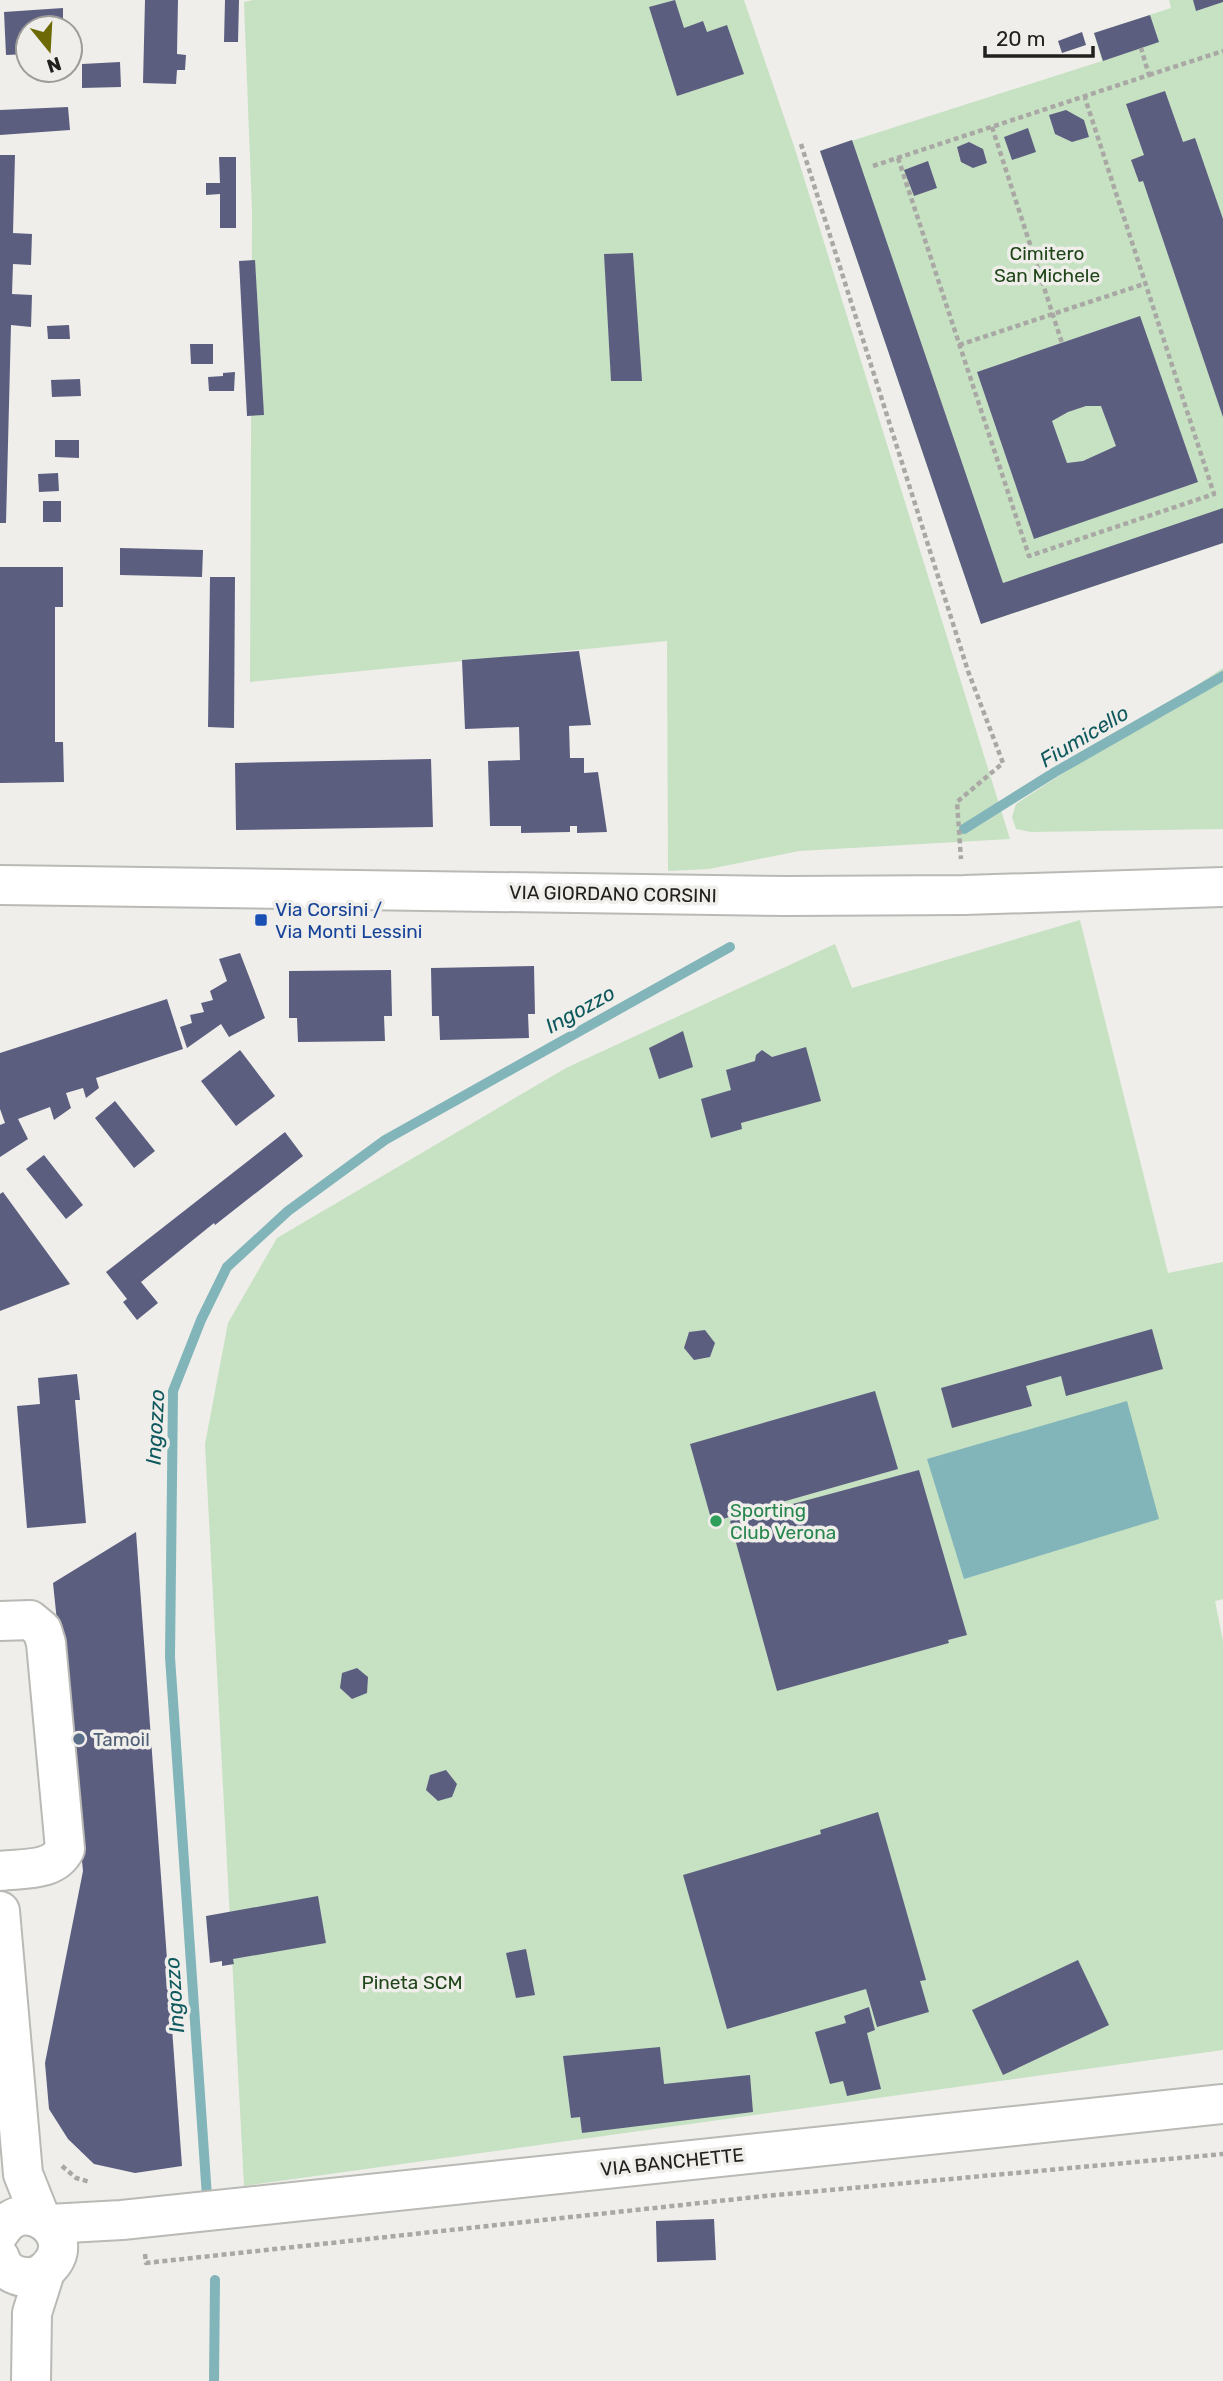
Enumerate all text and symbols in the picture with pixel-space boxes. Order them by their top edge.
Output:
north arrow [14,14,84,84]
scale bar [985,14,1094,58]
text: 20 m [996,26,1045,51]
text: N [44,52,64,78]
park label: Cimitero San Michele [994,242,1100,287]
water label: Fiumicello [1035,700,1133,772]
street label: VIA GIORDANO CORSINI [509,881,717,907]
place label: Via Corsini / Via Monti Lessini [275,898,422,943]
marker: Via Corsini / Via Monti Lessini [253,912,269,928]
water label: Ingozzo [541,980,619,1038]
water label: Ingozzo [141,1388,169,1466]
place label: Sporting Club Verona [730,1499,836,1544]
marker: Sporting Club Verona [708,1513,724,1529]
place label: Tamoil [93,1728,150,1751]
marker: Tamoil [71,1731,87,1747]
water label: Ingozzo [159,1956,189,2034]
park label: Pineta SCM [361,1971,463,1994]
street label: VIA BANCHETTE [599,2143,745,2181]

